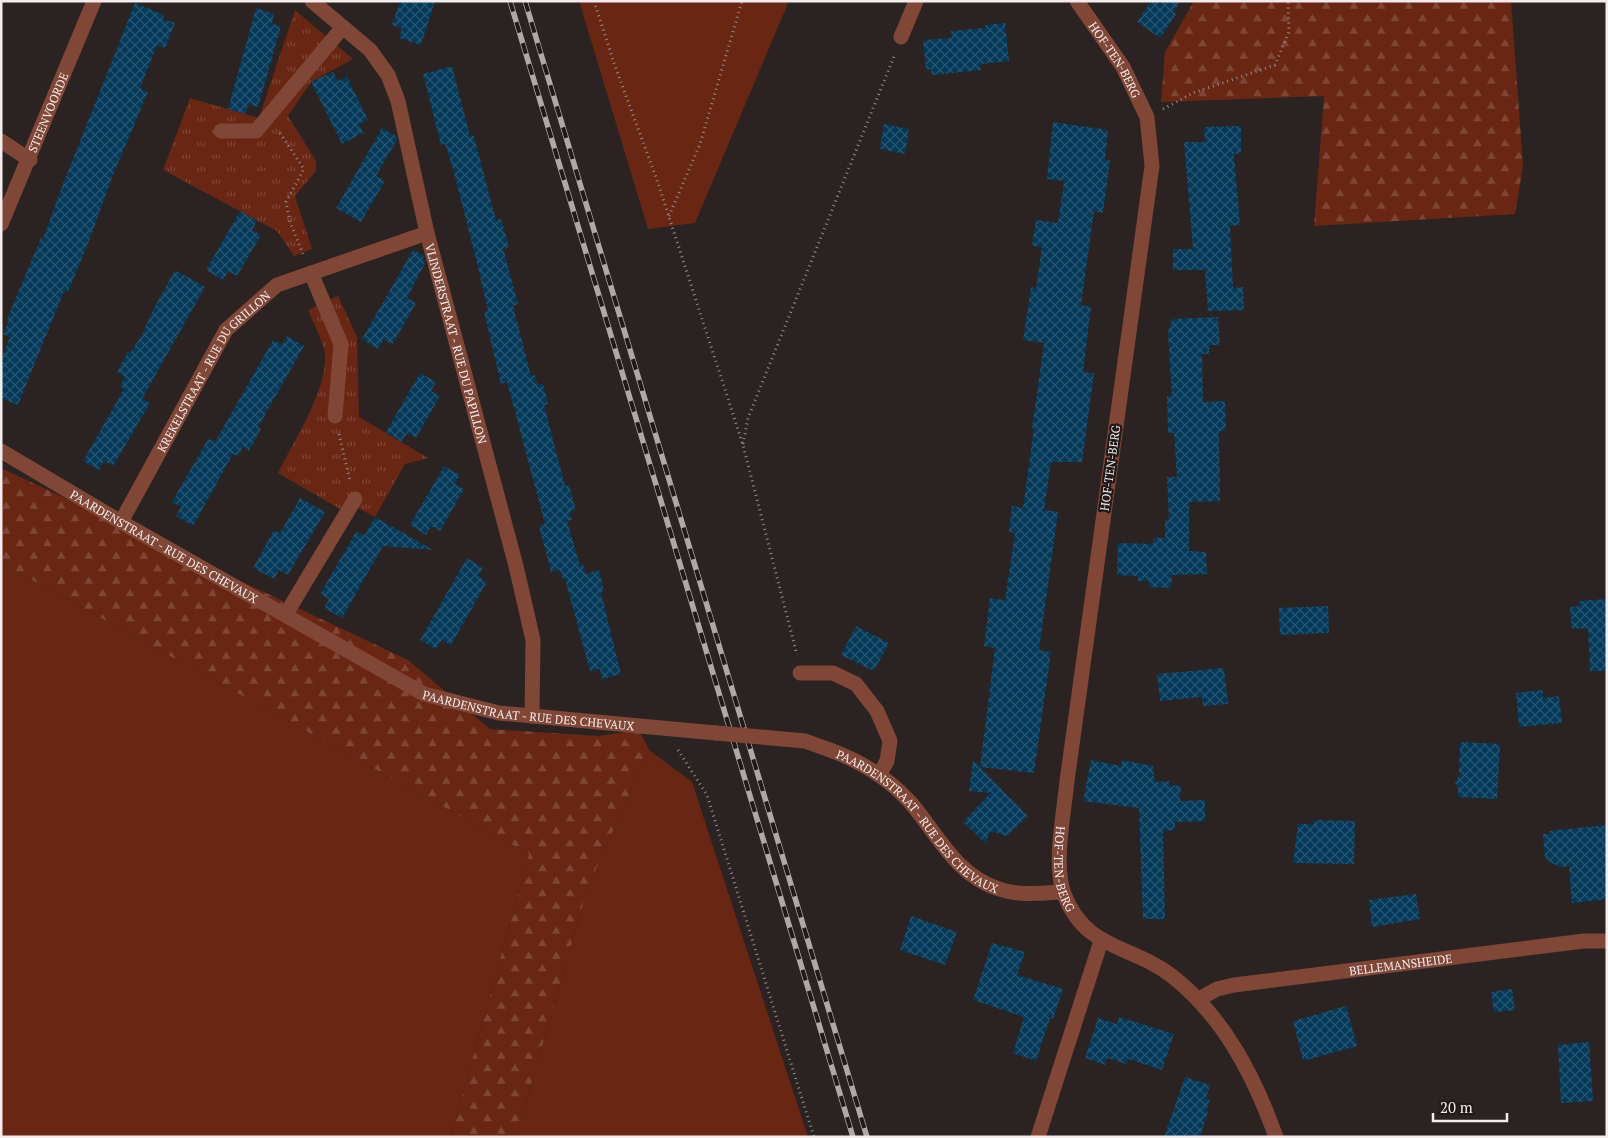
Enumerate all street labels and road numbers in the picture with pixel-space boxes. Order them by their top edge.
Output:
street label: HOF-TEN-BERG [1086,19,1144,101]
street label: STEENVOORDE [24,70,71,155]
street label: VLINDERSTRAAT - RUE DU PAPILLON [423,241,491,446]
street label: KREKELSTRAAT - RUE DU GRILLON [153,287,273,455]
street label: HOF-TEN-BERG [1097,423,1124,512]
street label: PAARDENSTRAAT - RUE DES CHEVAUX [68,486,261,606]
street label: PAARDENSTRAAT - RUE DES CHEVAUX [421,686,635,733]
street label: PAARDENSTRAAT - RUE DES CHEVAUX [834,746,1001,896]
street label: HOF-TEN-BERG [1052,825,1079,915]
street label: BELLEMANSHEIDE [1348,950,1453,978]

